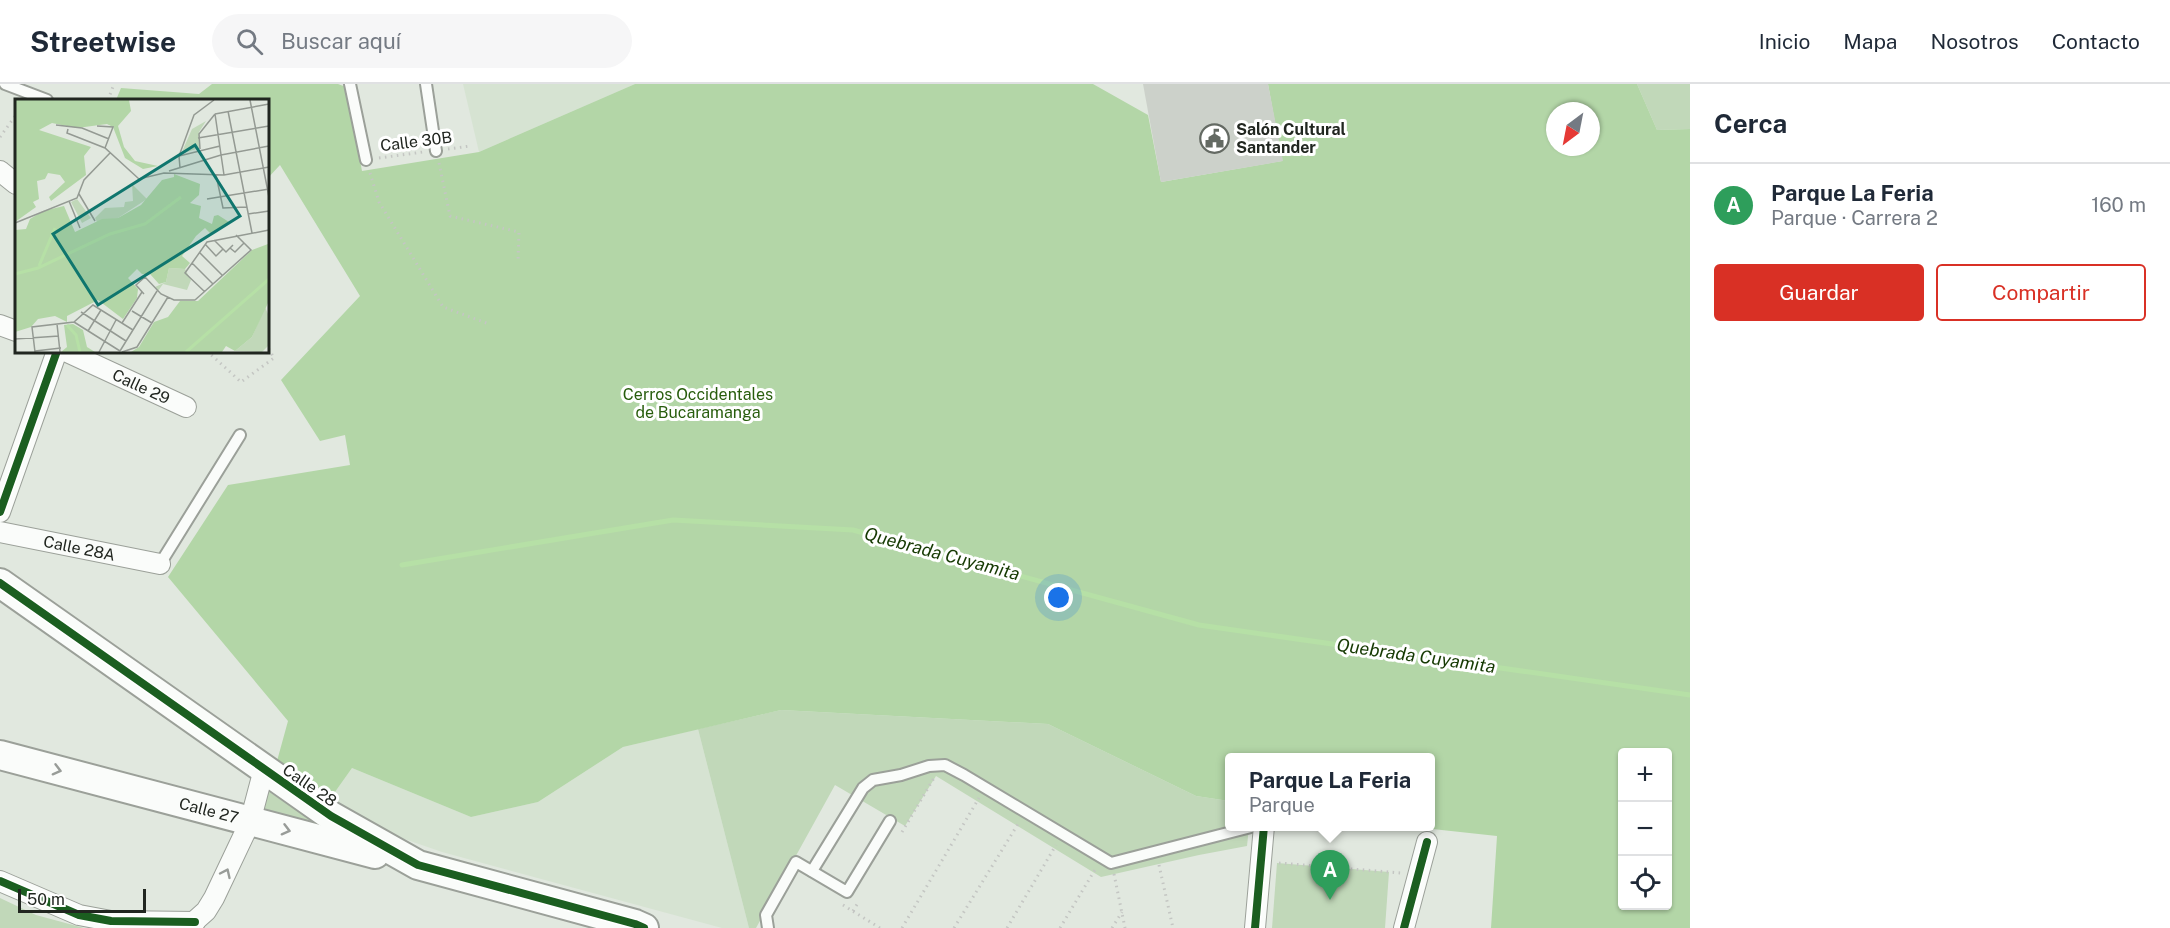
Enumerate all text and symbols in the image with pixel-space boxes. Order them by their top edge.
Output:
search box [212,14,632,68]
text: Streetwise [30,25,176,58]
icon: search [233,25,266,58]
text: Buscar aquí [281,28,401,54]
text: Inicio [1759,29,1810,54]
text: Mapa [1843,29,1897,54]
text: Nosotros [1930,29,2019,54]
text: Contacto [2052,29,2140,54]
inset map [15,99,268,352]
north arrow [1546,102,1600,156]
text: Cerca [1714,108,1787,139]
place label: Salón Cultural Santander [1236,120,1346,157]
public building icon: Salón Cultural Santander [1199,122,1231,154]
street label: Calle 30B [379,128,453,155]
text: Parque La Feria [1771,180,1934,206]
text: A [1726,193,1741,217]
text: 160 m [2091,193,2146,217]
text: Parque · Carrera 2 [1771,206,1938,230]
button: Guardar [1714,264,1924,321]
button: Compartir [1936,264,2146,321]
street label: Calle 29 [109,365,173,408]
park label: Cerros Occidentales de Bucaramanga [623,385,773,422]
water label: Quebrada Cuyamita [862,523,1022,584]
street label: Calle 28A [42,532,117,565]
your location [1044,583,1073,612]
water label: Quebrada Cuyamita [1335,634,1497,677]
map controls [1618,748,1672,910]
button: + [1618,748,1672,802]
popup [1225,753,1435,831]
street label: Calle 28 [279,760,340,811]
one-way arrow [51,762,61,775]
text: Parque La Feria [1249,767,1411,793]
text: Parque [1249,793,1315,817]
street label: Calle 27 [177,794,241,828]
button: − [1618,802,1672,856]
one-way arrow [280,823,290,836]
pin: A [1310,850,1350,900]
button: locate [1618,856,1672,910]
one-way arrow [218,869,230,880]
scale bar [18,886,146,914]
text: 50 m [27,890,65,909]

